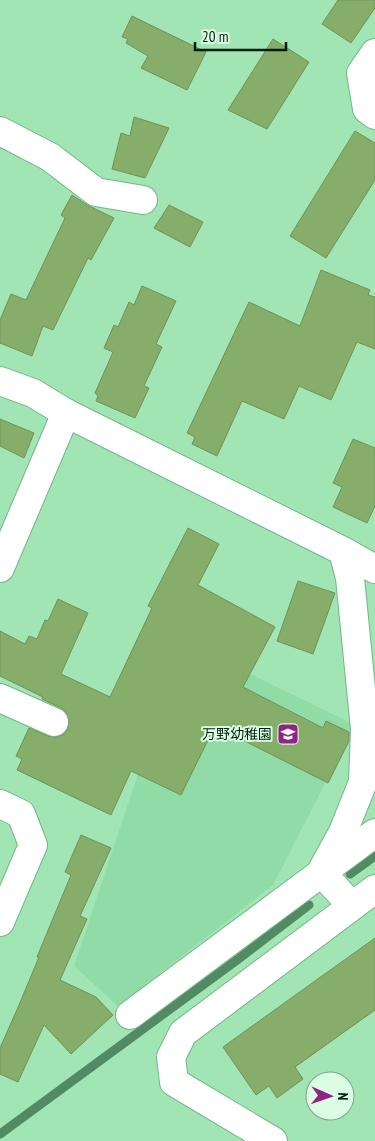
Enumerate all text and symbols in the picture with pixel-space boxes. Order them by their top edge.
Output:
scale bar [195,20,286,52]
text: 20 m [202,27,228,46]
school or university icon: 万野幼稚園 [276,722,300,746]
place label: 万野幼稚園 [202,725,272,743]
north arrow [305,1071,355,1121]
text: N [334,1092,352,1101]

